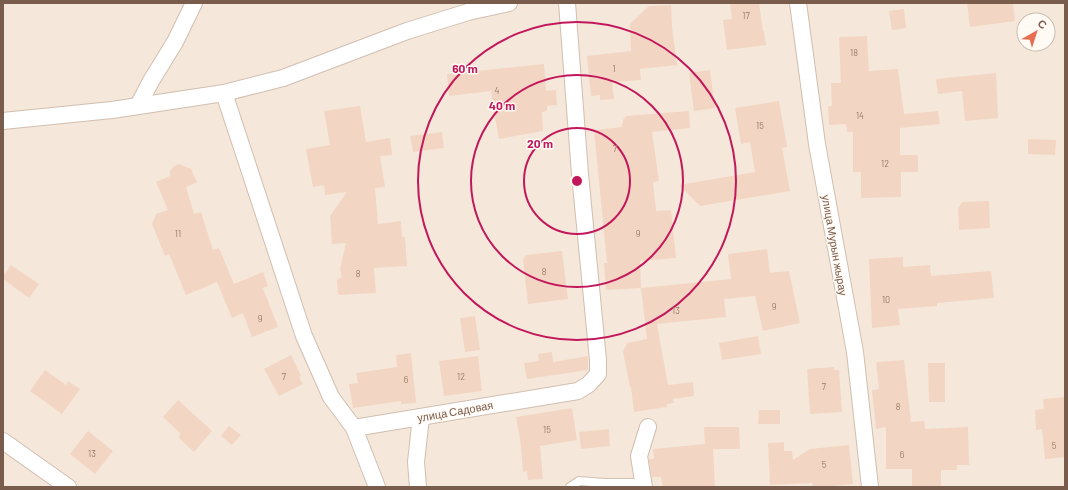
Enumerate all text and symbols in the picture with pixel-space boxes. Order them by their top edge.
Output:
house number: 17 [742,10,750,21]
north arrow [1016,12,1056,52]
text: С [1035,16,1050,31]
house number: 18 [850,47,858,58]
text: 60 m [452,61,478,75]
house number: 1 [612,63,616,74]
house number: 4 [495,85,500,96]
text: 40 m [489,98,515,112]
house number: 14 [856,110,864,121]
house number: 15 [756,120,764,131]
text: 20 m [527,136,553,150]
house number: 7 [613,143,618,154]
house number: 12 [881,158,889,169]
centre of rings [570,174,584,188]
street label: улица Мурын жырау [820,194,850,297]
house number: 11 [175,228,181,239]
house number: 9 [636,228,641,239]
house number: 8 [542,266,547,277]
house number: 8 [356,268,361,279]
house number: 10 [882,294,890,305]
house number: 9 [772,301,777,312]
house number: 13 [672,305,680,316]
house number: 9 [258,313,263,324]
house number: 7 [282,371,287,382]
house number: 12 [457,371,465,382]
house number: 6 [404,374,409,385]
house number: 7 [822,381,827,392]
street label: улица Садовая [416,398,494,424]
house number: 8 [896,401,901,412]
house number: 15 [543,424,551,435]
house number: 5 [1052,440,1057,451]
house number: 13 [88,448,96,459]
house number: 6 [900,449,905,460]
house number: 5 [822,459,827,470]

